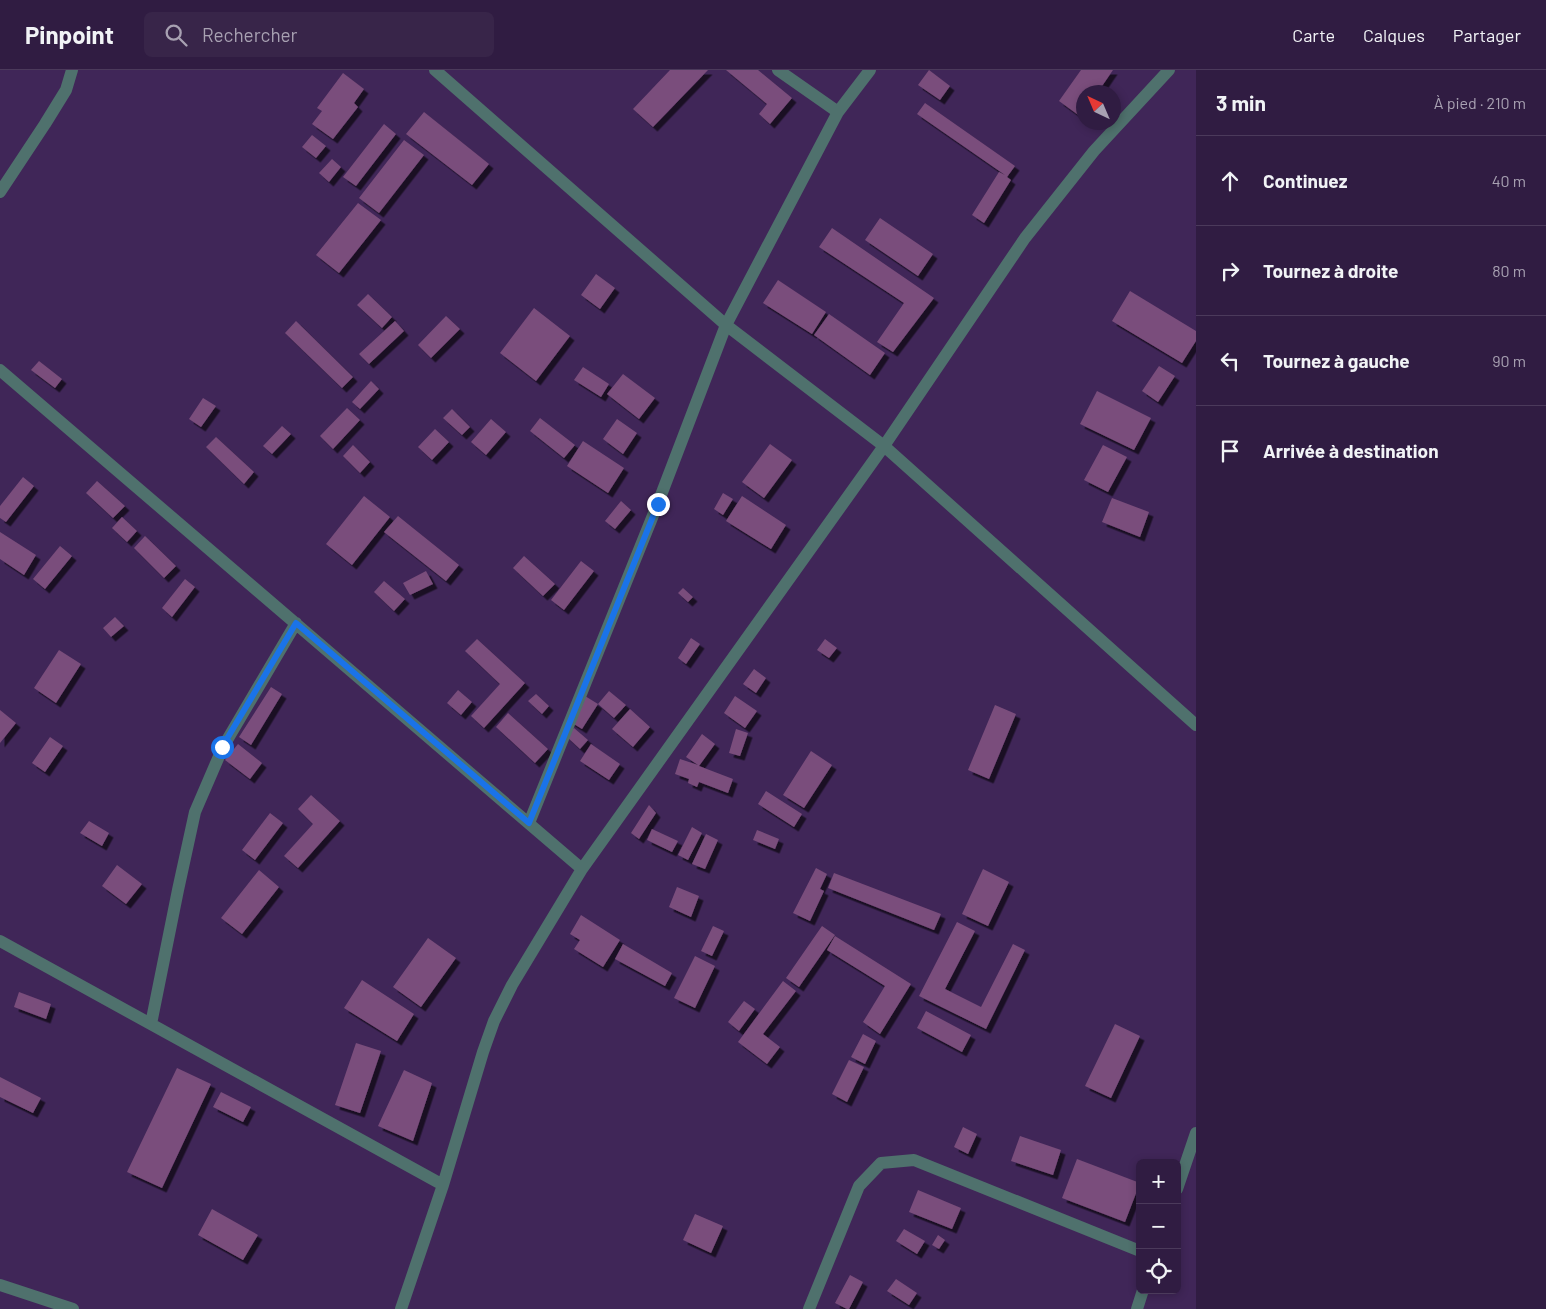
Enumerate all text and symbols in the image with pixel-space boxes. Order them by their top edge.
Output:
search box [144,12,494,57]
text: Pinpoint [25,20,114,49]
icon: search [162,21,190,49]
text: Rechercher [202,23,298,46]
text: Carte [1292,24,1335,46]
text: Calques [1363,24,1425,46]
text: Partager [1453,24,1521,46]
north arrow [1076,85,1121,130]
text: 3 min [1216,90,1266,115]
text: À pied · 210 m [1434,93,1526,112]
icon: ahead [1216,167,1244,195]
text: Continuez [1263,169,1347,192]
text: 40 m [1492,171,1526,190]
icon: right [1216,257,1244,285]
text: Tournez à droite [1263,259,1399,282]
text: 80 m [1492,261,1526,280]
icon: left [1216,347,1244,375]
text: Tournez à gauche [1263,349,1410,372]
text: 90 m [1492,351,1526,370]
icon: arrive [1216,437,1244,465]
text: Arrivée à destination [1263,439,1439,462]
route end [647,493,670,516]
route start [211,736,234,759]
map controls [1136,1159,1181,1294]
button: + [1136,1159,1181,1204]
button: − [1136,1204,1181,1249]
button: locate [1136,1249,1181,1294]

